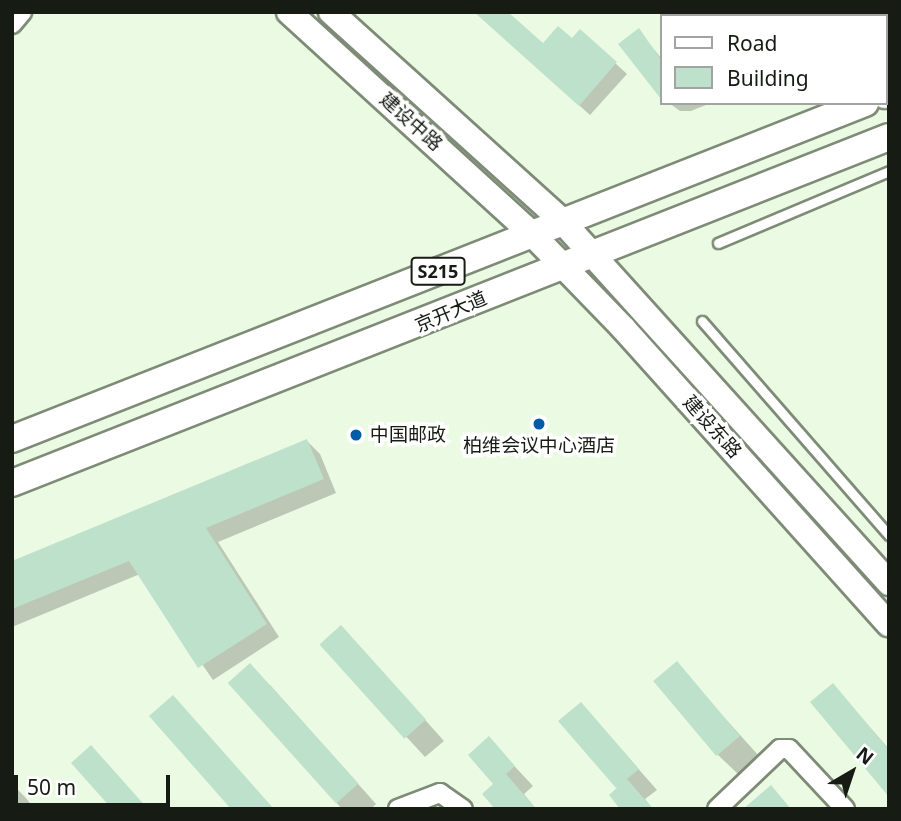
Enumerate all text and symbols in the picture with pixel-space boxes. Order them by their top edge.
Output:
legend [660,14,887,105]
text: Road [727,29,777,57]
text: Building [727,64,809,92]
street label: 建设中路 [375,88,447,156]
road number: S215 [410,256,466,286]
street label: 京开大道 [412,287,490,337]
street label: 建设东路 [678,391,746,463]
marker: 柏维会议中心酒店 [531,416,547,432]
place label: 中国邮政 [370,424,446,446]
marker: 中国邮政 [348,427,364,443]
place label: 柏维会议中心酒店 [463,435,615,457]
north arrow [817,737,887,807]
text: N [851,741,879,771]
scale bar [18,762,173,806]
text: 50 m [27,773,76,801]

